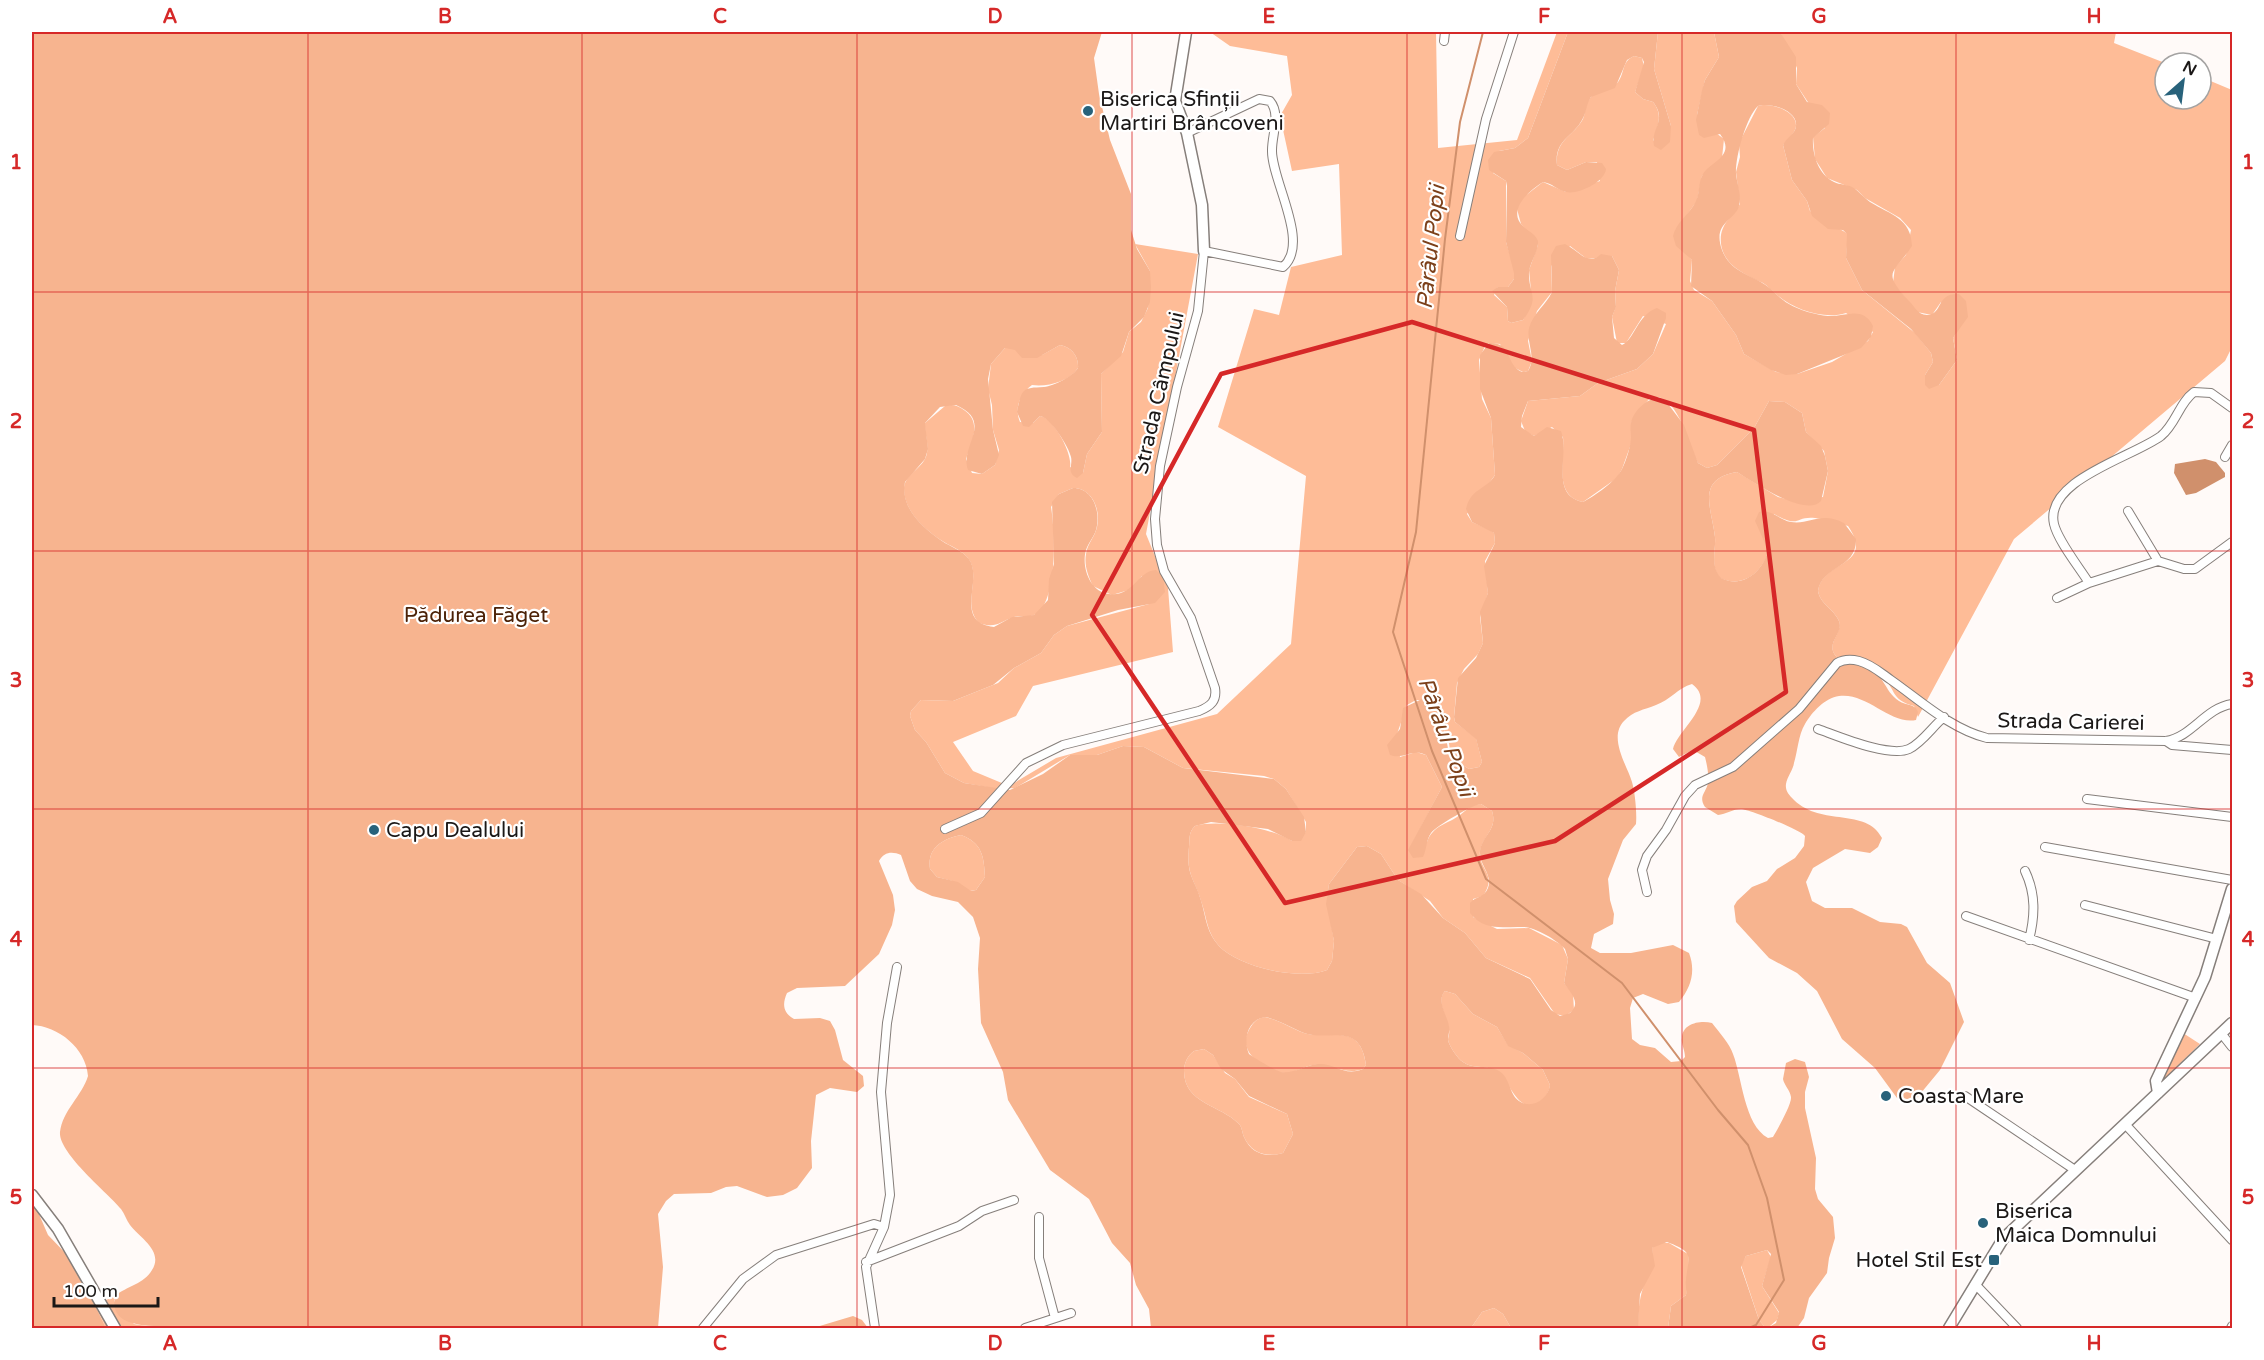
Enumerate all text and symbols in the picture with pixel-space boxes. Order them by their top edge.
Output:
text: A [163,5,178,29]
text: B [438,5,452,29]
text: C [713,5,727,29]
text: D [987,5,1003,29]
text: E [1263,5,1276,29]
text: F [1538,5,1550,29]
text: G [1811,5,1827,29]
text: H [2086,5,2102,29]
north arrow [2153,51,2213,111]
text: N [2179,57,2200,80]
place label: Biserica Sfinții Martiri Brâncoveni [1100,87,1284,136]
marker: Biserica Sfinții Martiri Brâncoveni [1081,104,1095,118]
text: 1 [10,151,22,175]
text: 1 [2242,151,2254,175]
water label: Pârâul Popii [1412,181,1451,310]
street label: Strada Câmpului [1128,309,1190,477]
text: 2 [10,410,22,434]
text: 2 [2242,410,2254,434]
park label: Pădurea Făget [404,603,548,628]
text: 3 [10,669,22,693]
text: 3 [2242,669,2254,693]
water label: Pârâul Popii [1412,674,1480,802]
street label: Strada Carierei [1997,708,2145,736]
place label: Capu Dealului [386,818,524,843]
marker: Capu Dealului [367,823,381,837]
text: 4 [10,928,23,952]
text: 4 [2242,928,2255,952]
place label: Coasta Mare [1898,1084,2024,1109]
marker: Coasta Mare [1879,1089,1893,1103]
text: 5 [10,1186,22,1210]
text: 5 [2242,1186,2254,1210]
place label: Biserica Maica Domnului [1995,1199,2157,1248]
marker: Biserica Maica Domnului [1976,1216,1990,1230]
place label: Hotel Stil Est [1856,1248,1982,1273]
marker: Hotel Stil Est [1987,1253,2001,1267]
scale bar [54,1270,158,1308]
text: 100 m [63,1280,118,1302]
text: A [163,1332,178,1356]
text: B [438,1332,452,1356]
text: C [713,1332,727,1356]
text: D [987,1332,1003,1356]
text: E [1263,1332,1276,1356]
text: F [1538,1332,1550,1356]
text: G [1811,1332,1827,1356]
text: H [2086,1332,2102,1356]

